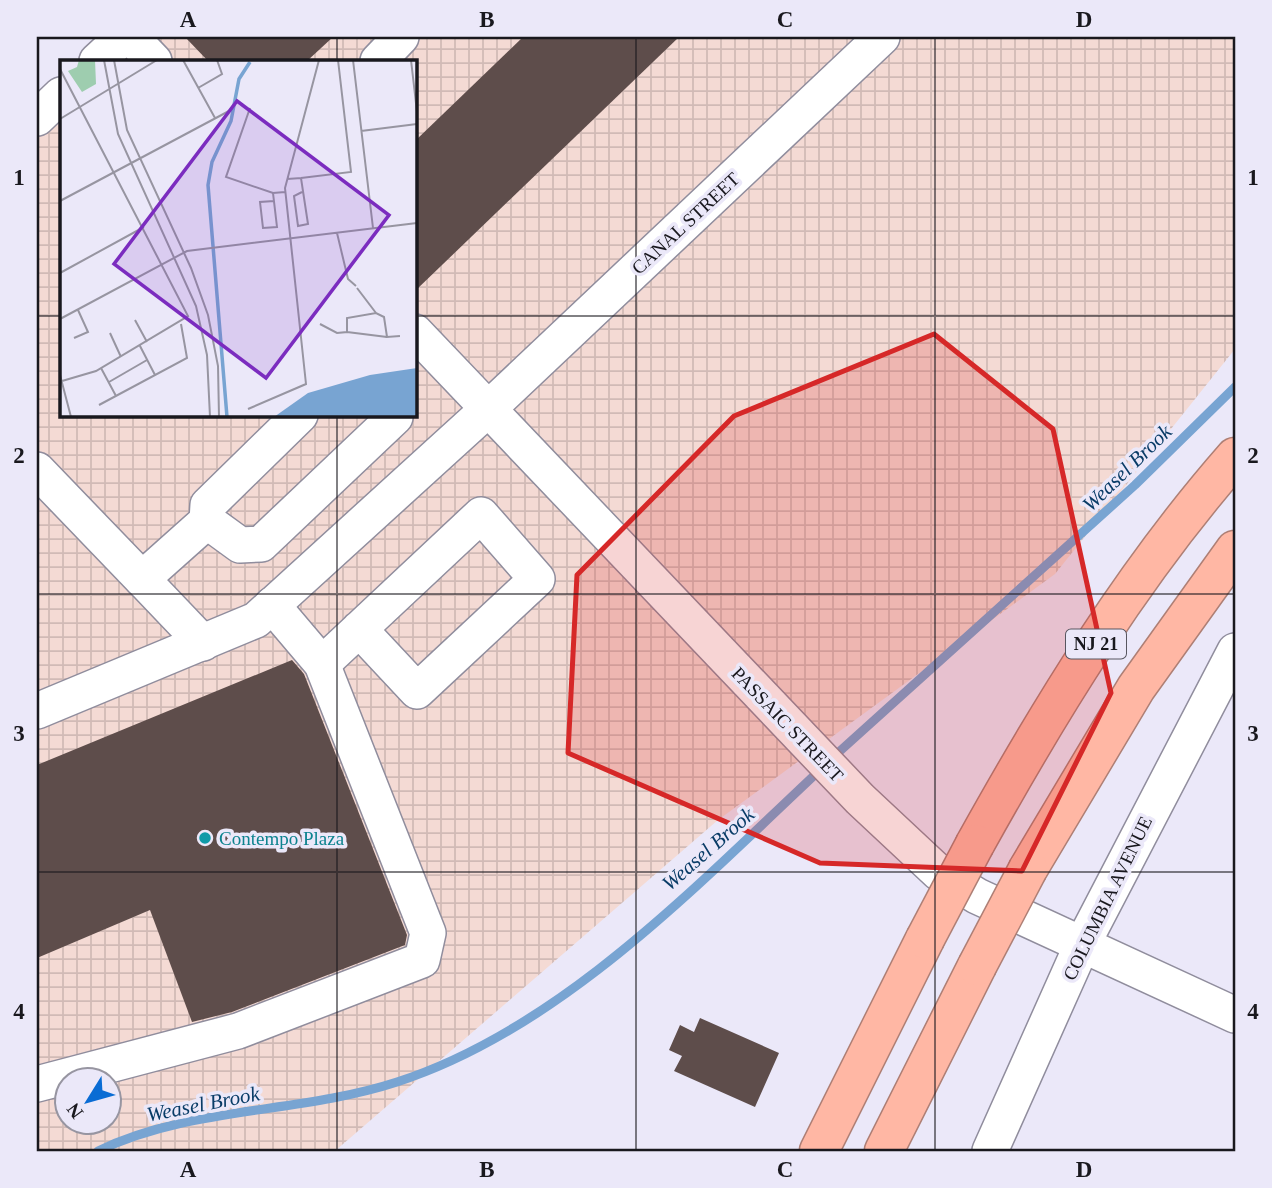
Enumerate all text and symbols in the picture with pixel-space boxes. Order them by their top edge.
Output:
text: A [180,7,197,32]
text: B [479,7,495,32]
text: C [777,7,793,32]
text: D [1076,7,1092,32]
inset map [60,60,416,416]
text: 1 [13,165,25,190]
text: 1 [1247,165,1259,190]
street label: CANAL STREET [627,168,744,278]
water label: Weasel Brook [1077,419,1177,516]
text: 2 [13,443,25,468]
text: 2 [1247,443,1259,468]
road number: NJ 21 [1066,630,1126,658]
street label: PASSAIC STREET [728,663,848,786]
text: 3 [13,721,25,746]
text: 3 [1247,721,1259,746]
water label: Weasel Brook [657,802,760,896]
street label: COLUMBIA AVENUE [1059,813,1156,984]
place label: Contempo Plaza [219,828,345,849]
marker: Contempo Plaza [197,830,213,846]
text: 4 [13,999,25,1024]
text: 4 [1247,999,1259,1024]
north arrow [52,1066,122,1136]
water label: Weasel Brook [145,1081,262,1127]
text: N [62,1099,87,1123]
text: A [180,1157,197,1182]
text: B [479,1157,495,1182]
text: C [777,1157,793,1182]
text: D [1076,1157,1092,1182]

